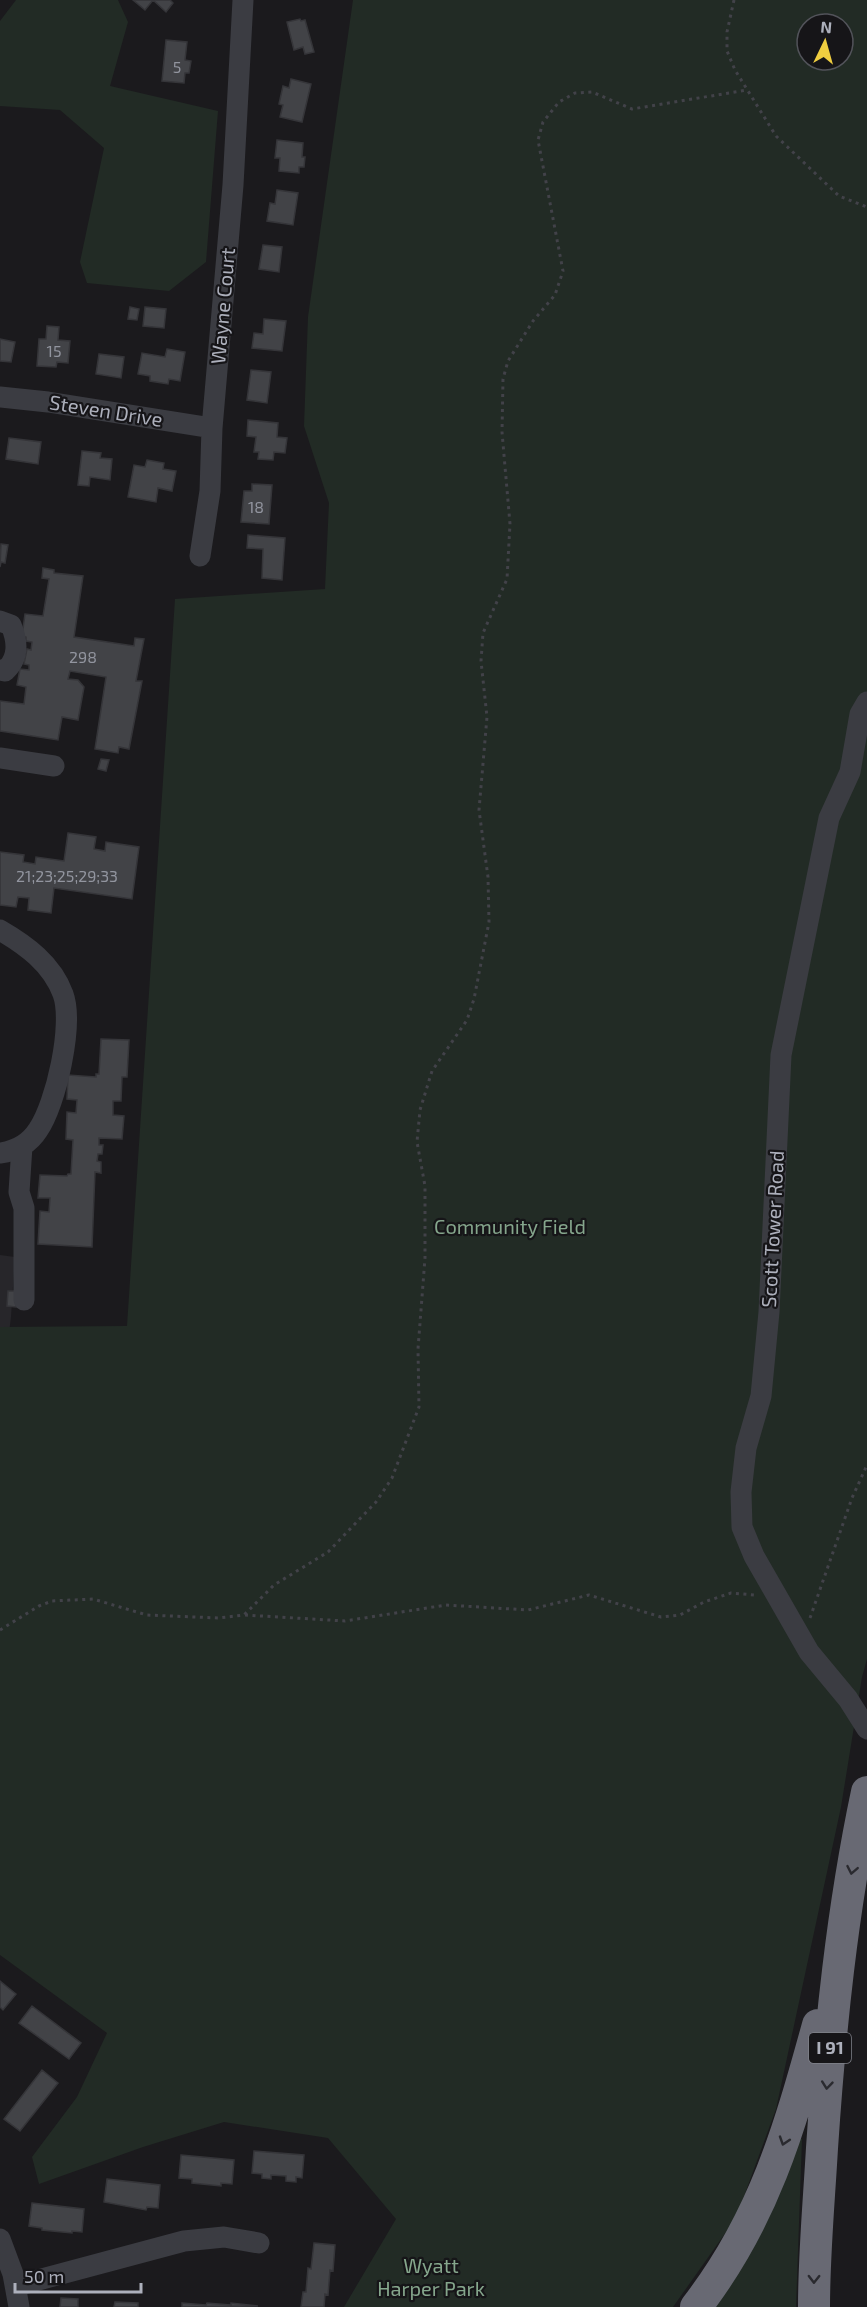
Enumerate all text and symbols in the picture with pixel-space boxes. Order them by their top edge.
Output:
north arrow [795,12,855,72]
text: N [820,17,833,37]
house number: 5 [173,57,181,76]
street label: Wayne Court [205,246,239,365]
house number: 15 [47,341,61,360]
street label: Steven Drive [48,389,164,431]
house number: 18 [248,497,264,516]
house number: 298 [69,647,97,666]
house number: 21;23;25;29;33 [16,866,118,885]
street label: Scott Tower Road [756,1150,788,1308]
park label: Community Field [434,1214,586,1238]
one-way arrow [846,1865,859,1875]
road number: I 91 [809,2033,851,2063]
one-way arrow [821,2080,834,2089]
one-way arrow [778,2135,791,2146]
park label: Wyatt Harper Park [377,2253,485,2300]
scale bar [15,2256,141,2294]
text: 50 m [24,2265,64,2287]
one-way arrow [808,2275,820,2284]

